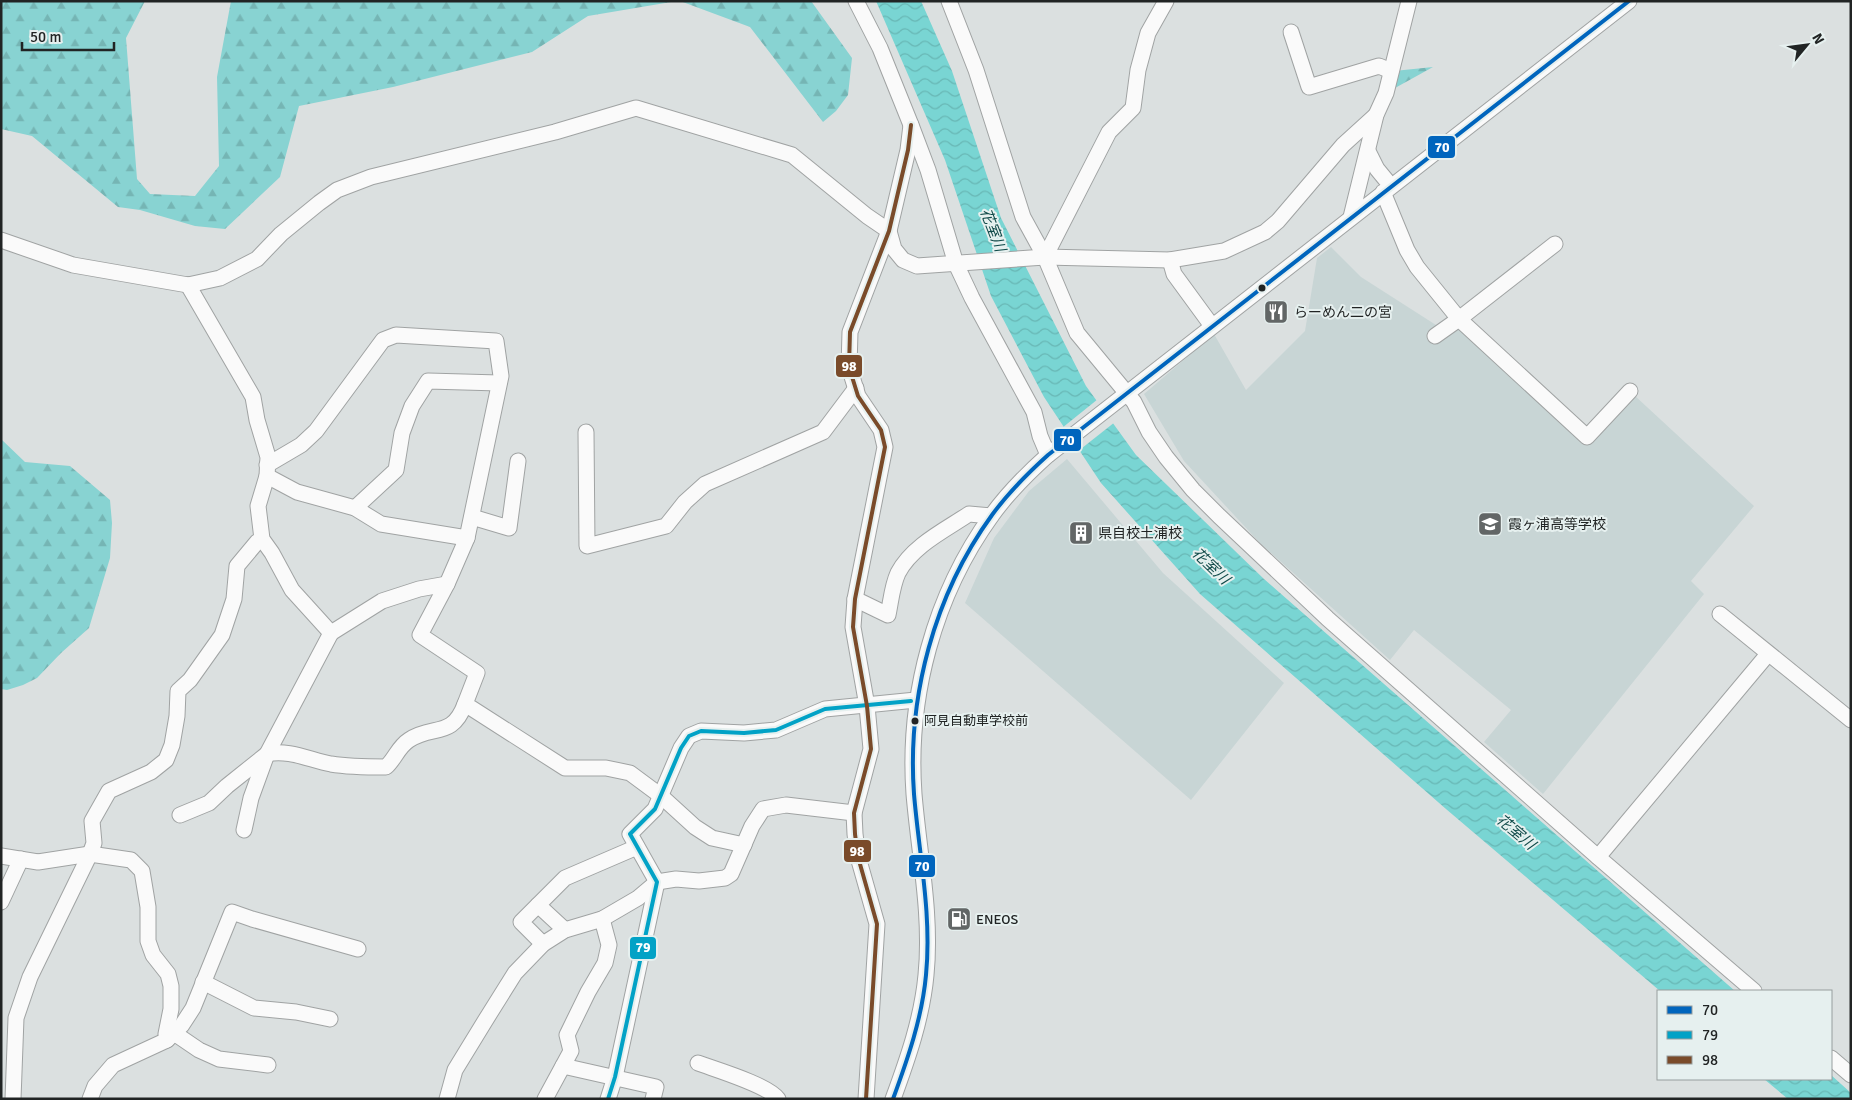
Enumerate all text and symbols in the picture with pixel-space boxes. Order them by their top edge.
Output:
scale bar [22,20,115,52]
north arrow [1782,20,1832,70]
text: 50 m [30,28,61,46]
text: N [1808,31,1828,47]
line badge: 70 [1427,135,1456,159]
text: 70 [1434,139,1450,156]
water label: 花室川 [977,206,1010,256]
unlabelled marker [1257,283,1267,293]
restaurant icon: らーめん二の宮 [1263,299,1289,325]
place label: らーめん二の宮 [1294,304,1392,321]
line badge: 98 [835,354,863,378]
text: 98 [841,358,857,375]
line badge: 70 [1053,428,1082,452]
text: 70 [1059,432,1075,449]
school or university icon: 霞ヶ浦高等学校 [1477,511,1503,537]
place label: 霞ヶ浦高等学校 [1508,516,1606,533]
building icon: 県自校土浦校 [1068,520,1094,546]
place label: 県自校土浦校 [1098,525,1182,542]
water label: 花室川 [1189,544,1235,589]
place label: 阿見自動車学校前 [924,713,1028,729]
marker: 阿見自動車学校前 [910,716,920,726]
water label: 花室川 [1493,811,1541,855]
line badge: 98 [843,839,872,863]
text: 98 [849,843,865,860]
line badge: 70 [908,854,936,878]
text: 70 [914,858,930,875]
fuel station icon: ENEOS [946,906,972,932]
place label: ENEOS [976,911,1018,928]
line badge: 79 [629,936,657,960]
text: 79 [635,939,651,956]
legend [1657,990,1832,1080]
text: 70 [1702,1001,1718,1019]
text: 79 [1702,1026,1718,1044]
text: 98 [1702,1051,1718,1069]

